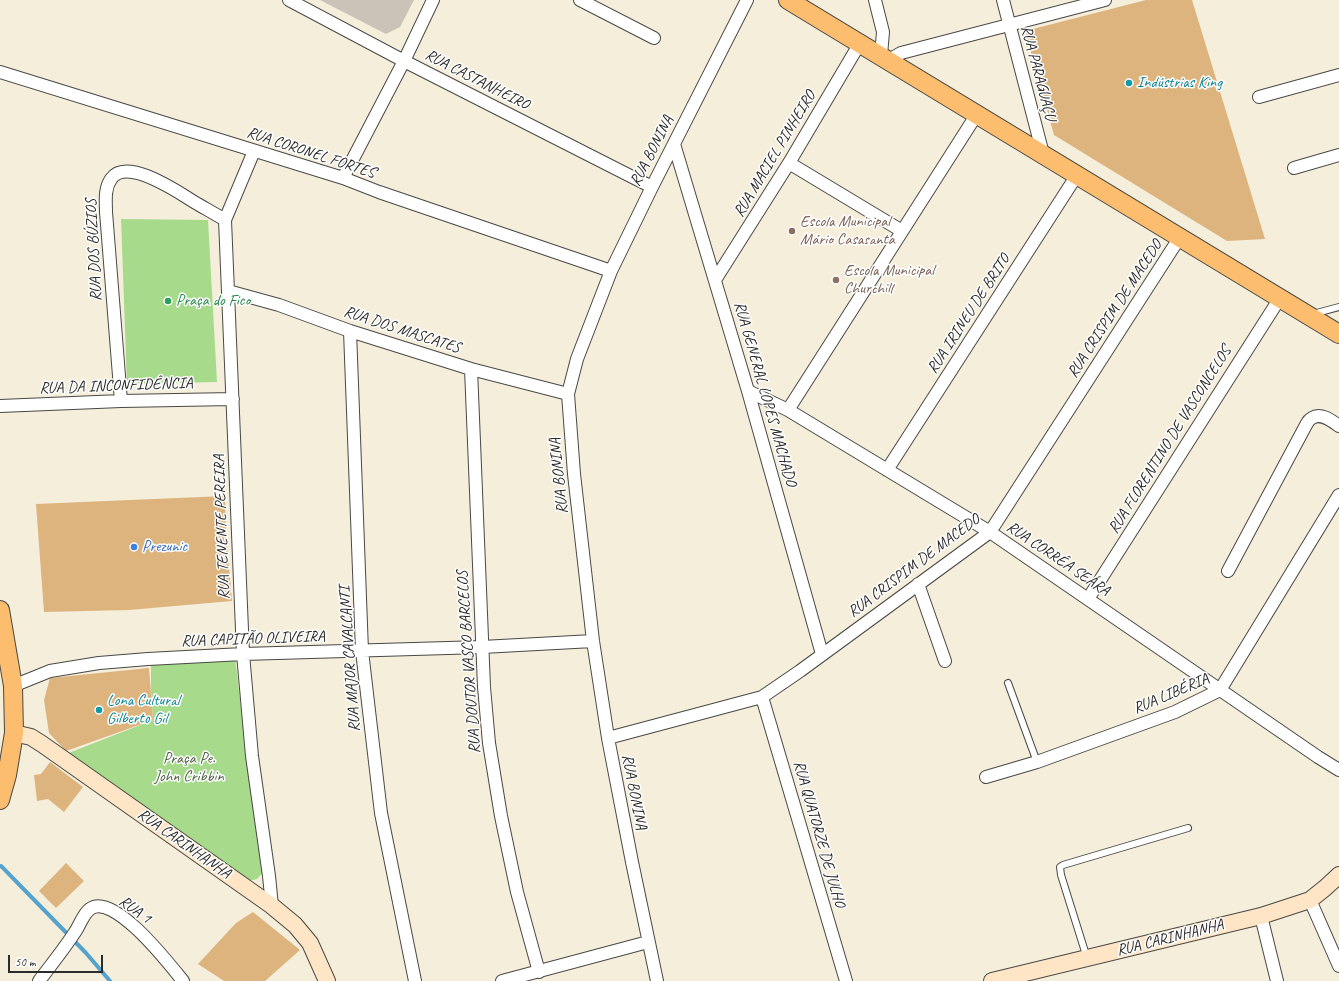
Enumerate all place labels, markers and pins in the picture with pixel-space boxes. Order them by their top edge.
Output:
place label: Indústrias King [1137,73,1222,93]
marker: Indústrias King [1124,78,1134,88]
place label: Escola Municipal Mário Casasanta [800,212,895,250]
marker: Escola Municipal Mário Casasanta [787,226,797,236]
place label: Escola Municipal Churchill [844,261,934,299]
marker: Escola Municipal Churchill [831,275,841,285]
place label: Praça do Fico [176,291,250,311]
marker: Praça do Fico [163,296,173,306]
place label: Prezunic [142,537,187,557]
marker: Prezunic [129,542,139,552]
place label: Lona Cultural Gilberto Gil [107,691,179,729]
marker: Lona Cultural Gilberto Gil [94,705,104,715]

